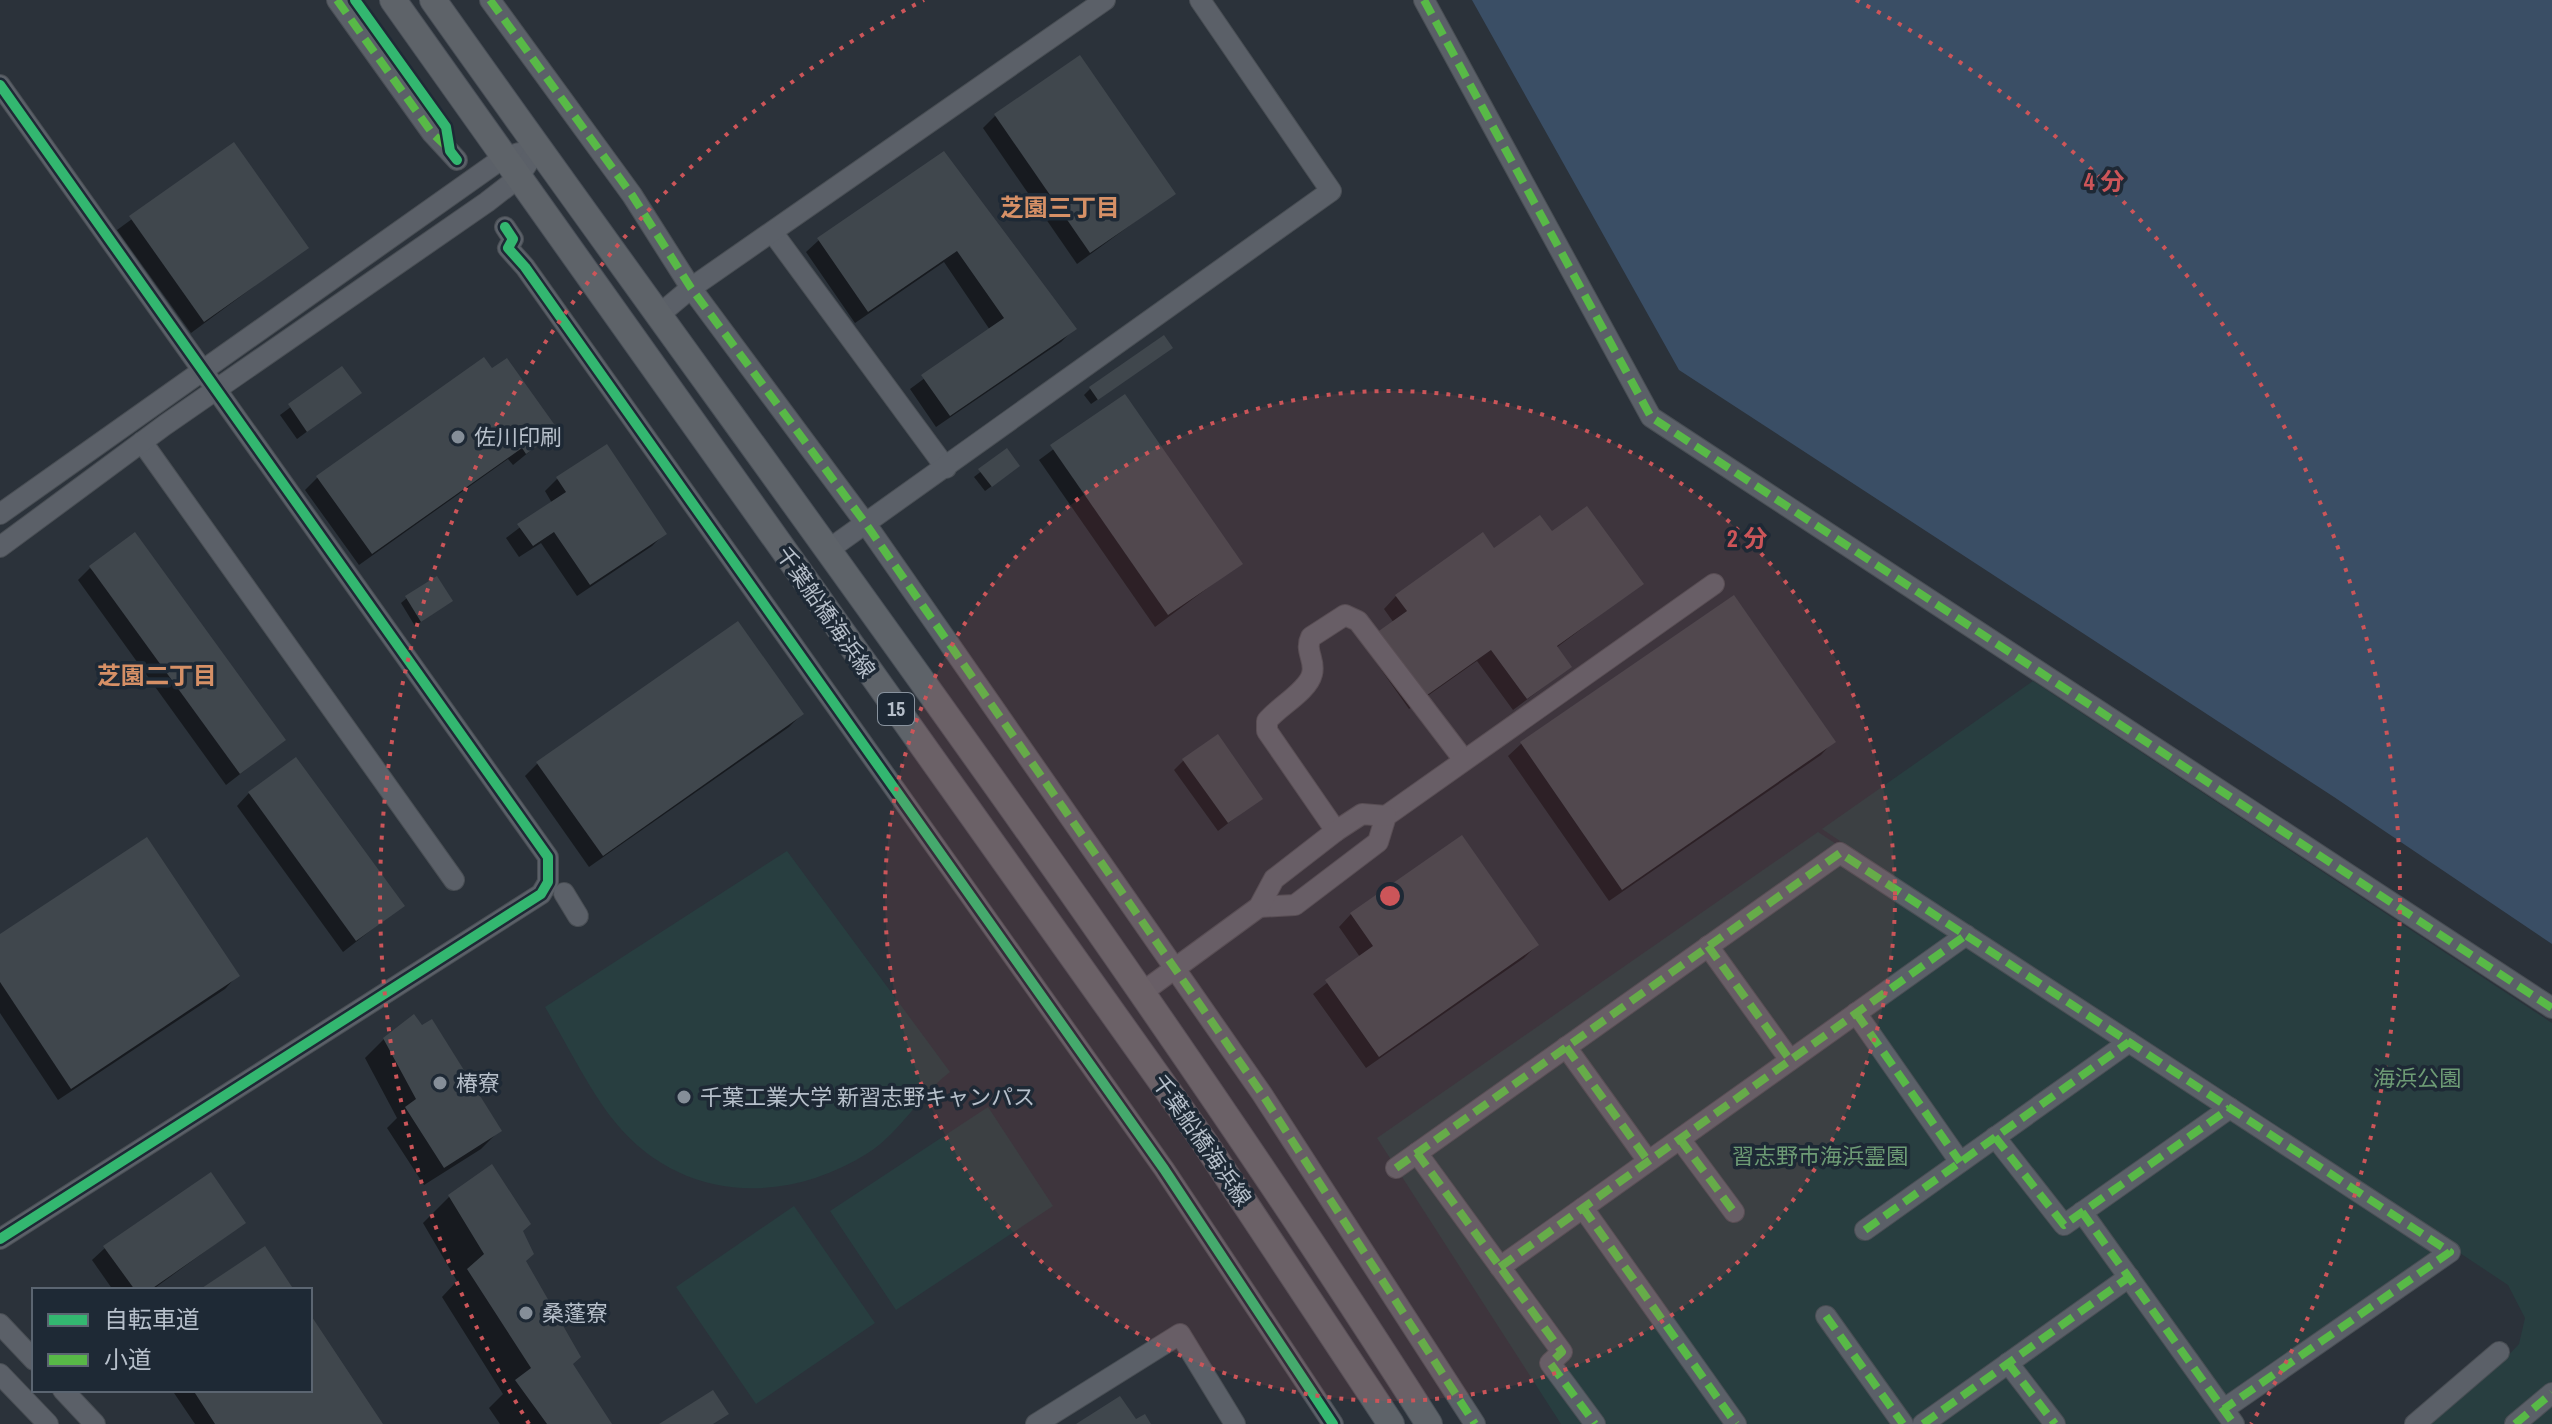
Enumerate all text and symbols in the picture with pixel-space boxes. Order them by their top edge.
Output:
text: 4 分 [2084,165,2124,197]
district label: 芝園三丁目 [1000,191,1120,223]
place label: 佐川印刷 [474,422,562,452]
marker: 佐川印刷 [449,428,467,446]
text: 2 分 [1727,522,1767,554]
street label: 千葉船橋海浜線 [770,540,882,684]
district label: 芝園二丁目 [97,659,217,691]
road number: 15 [878,693,914,725]
centre of rings [1376,882,1404,910]
park label: 海浜公園 [2373,1063,2461,1093]
place label: 椿寮 [456,1068,500,1098]
street label: 千葉船橋海浜線 [1146,1068,1258,1212]
marker: 椿寮 [431,1074,449,1092]
place label: 千葉工業大学 新習志野キャンパス [700,1082,1035,1112]
marker: 千葉工業大学 新習志野キャンパス [675,1088,693,1106]
park label: 習志野市海浜霊園 [1732,1141,1908,1171]
legend [32,1288,312,1392]
place label: 桑蓬寮 [542,1298,608,1328]
text: 自転車道 [104,1303,200,1335]
marker: 桑蓬寮 [517,1304,535,1322]
text: 小道 [104,1343,152,1375]

